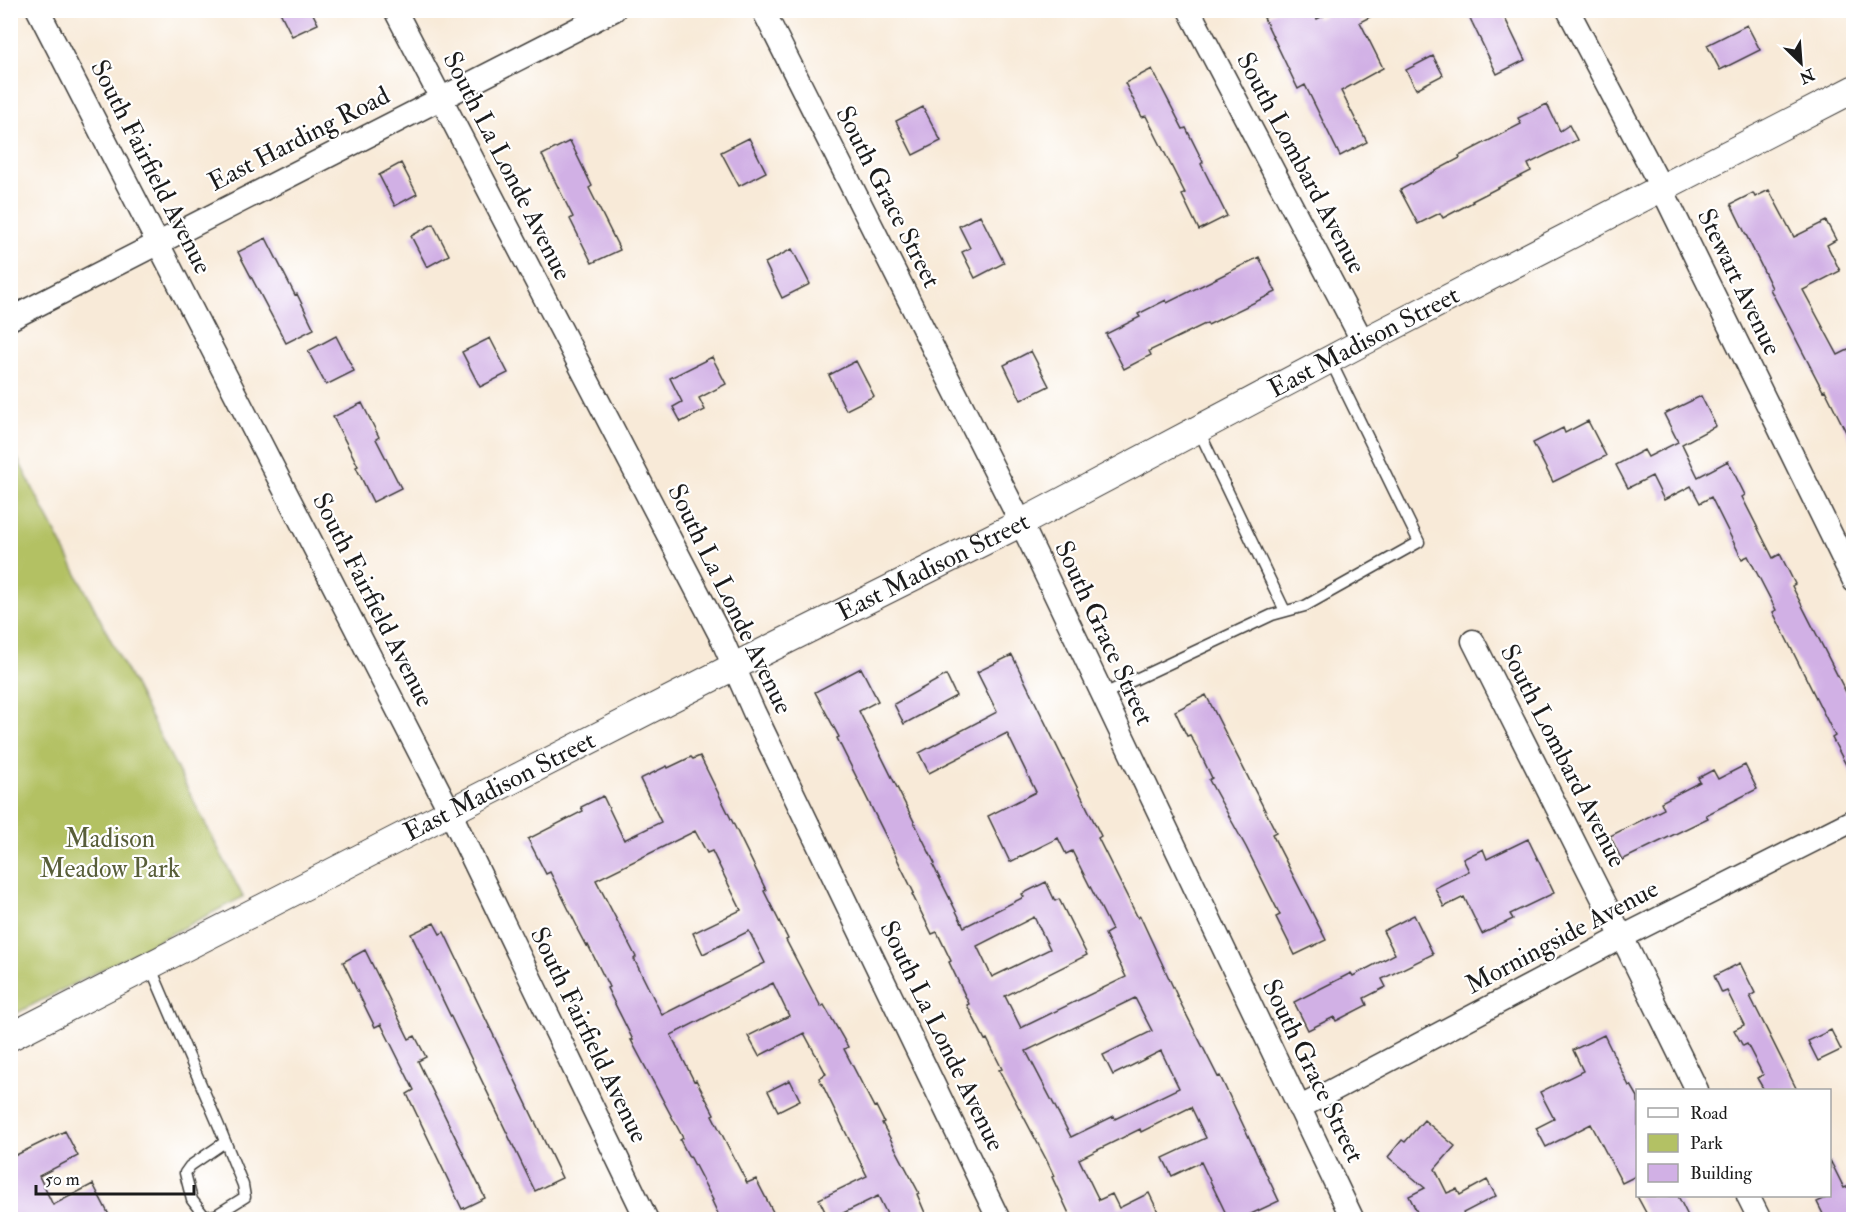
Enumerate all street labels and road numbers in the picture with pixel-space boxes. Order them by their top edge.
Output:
street label: South La Londe Avenue [436,46,579,286]
street label: South Lombard Avenue [1229,47,1373,279]
street label: South Fairfield Avenue [83,55,219,280]
street label: East Harding Road [203,79,395,199]
street label: South Grace Street [828,101,948,293]
street label: Stewart Avenue [1690,203,1788,361]
street label: East Madison Street [1263,279,1465,405]
street label: South La Londe Avenue [660,479,800,719]
street label: South Fairfield Avenue [305,488,441,713]
street label: East Madison Street [832,505,1035,628]
street label: South Grace Street [1047,536,1161,730]
street label: South Lombard Avenue [1493,639,1633,873]
street label: East Madison Street [399,724,601,849]
street label: Morningside Avenue [1460,873,1664,1001]
street label: South La Londe Avenue [872,916,1012,1156]
street label: South Fairfield Avenue [523,922,655,1148]
street label: South Grace Street [1255,974,1371,1168]

